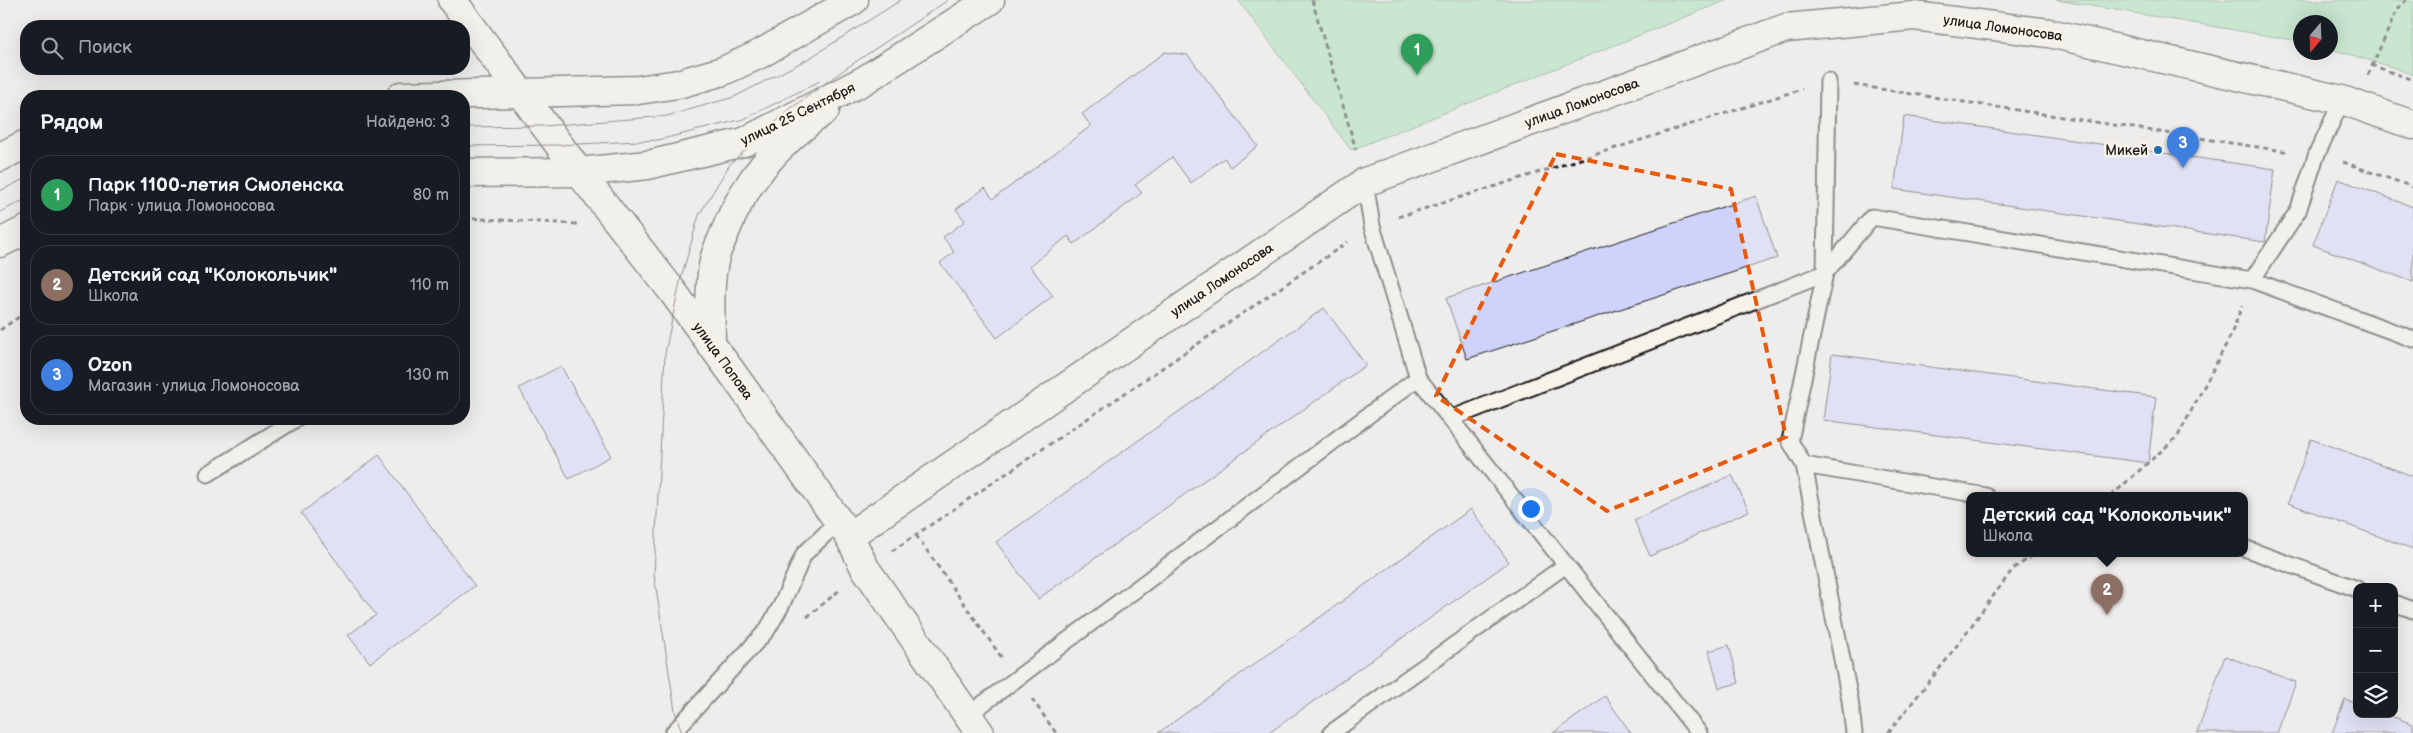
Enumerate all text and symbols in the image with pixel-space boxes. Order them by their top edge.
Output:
street label: улица Ломоносова [1942,11,2064,45]
north arrow [2293,15,2338,60]
search box [20,20,470,75]
icon: search [38,34,66,62]
pin: 1 [1401,34,1433,75]
text: Поиск [78,36,132,59]
street label: улица Ломоносова [1523,74,1642,132]
street label: улица 25 Сентября [738,79,858,149]
text: Рядом [40,110,103,135]
text: Найдено: 3 [366,113,450,132]
pin: 3 [2167,127,2199,168]
place label: Микей [2105,142,2148,159]
marker: Микей [2152,144,2164,156]
text: Парк 1100-летия Смоленска [88,174,344,197]
text: 1 [54,186,60,205]
text: 80 m [413,186,449,205]
text: Парк · улица Ломоносова [88,197,275,216]
street label: улица Ломоносова [1167,239,1277,321]
text: Детский сад "Колокольчик" [88,264,337,287]
text: 2 [52,276,62,295]
text: 110 m [410,276,449,295]
text: Школа [88,287,138,306]
street label: улица Попова [689,319,757,404]
text: Ozon [88,354,132,377]
text: 3 [52,366,62,385]
text: 130 m [406,366,449,385]
text: Магазин · улица Ломоносова [88,377,300,396]
popup [1966,492,2248,557]
your location [1518,496,1544,522]
text: Детский сад "Колокольчик" [1982,504,2232,527]
text: Школа [1982,527,2033,546]
pin: 2 [2091,574,2123,615]
map controls [2353,583,2398,718]
button: + [2353,583,2398,628]
button: − [2353,628,2398,673]
button: layers [2353,673,2398,718]

